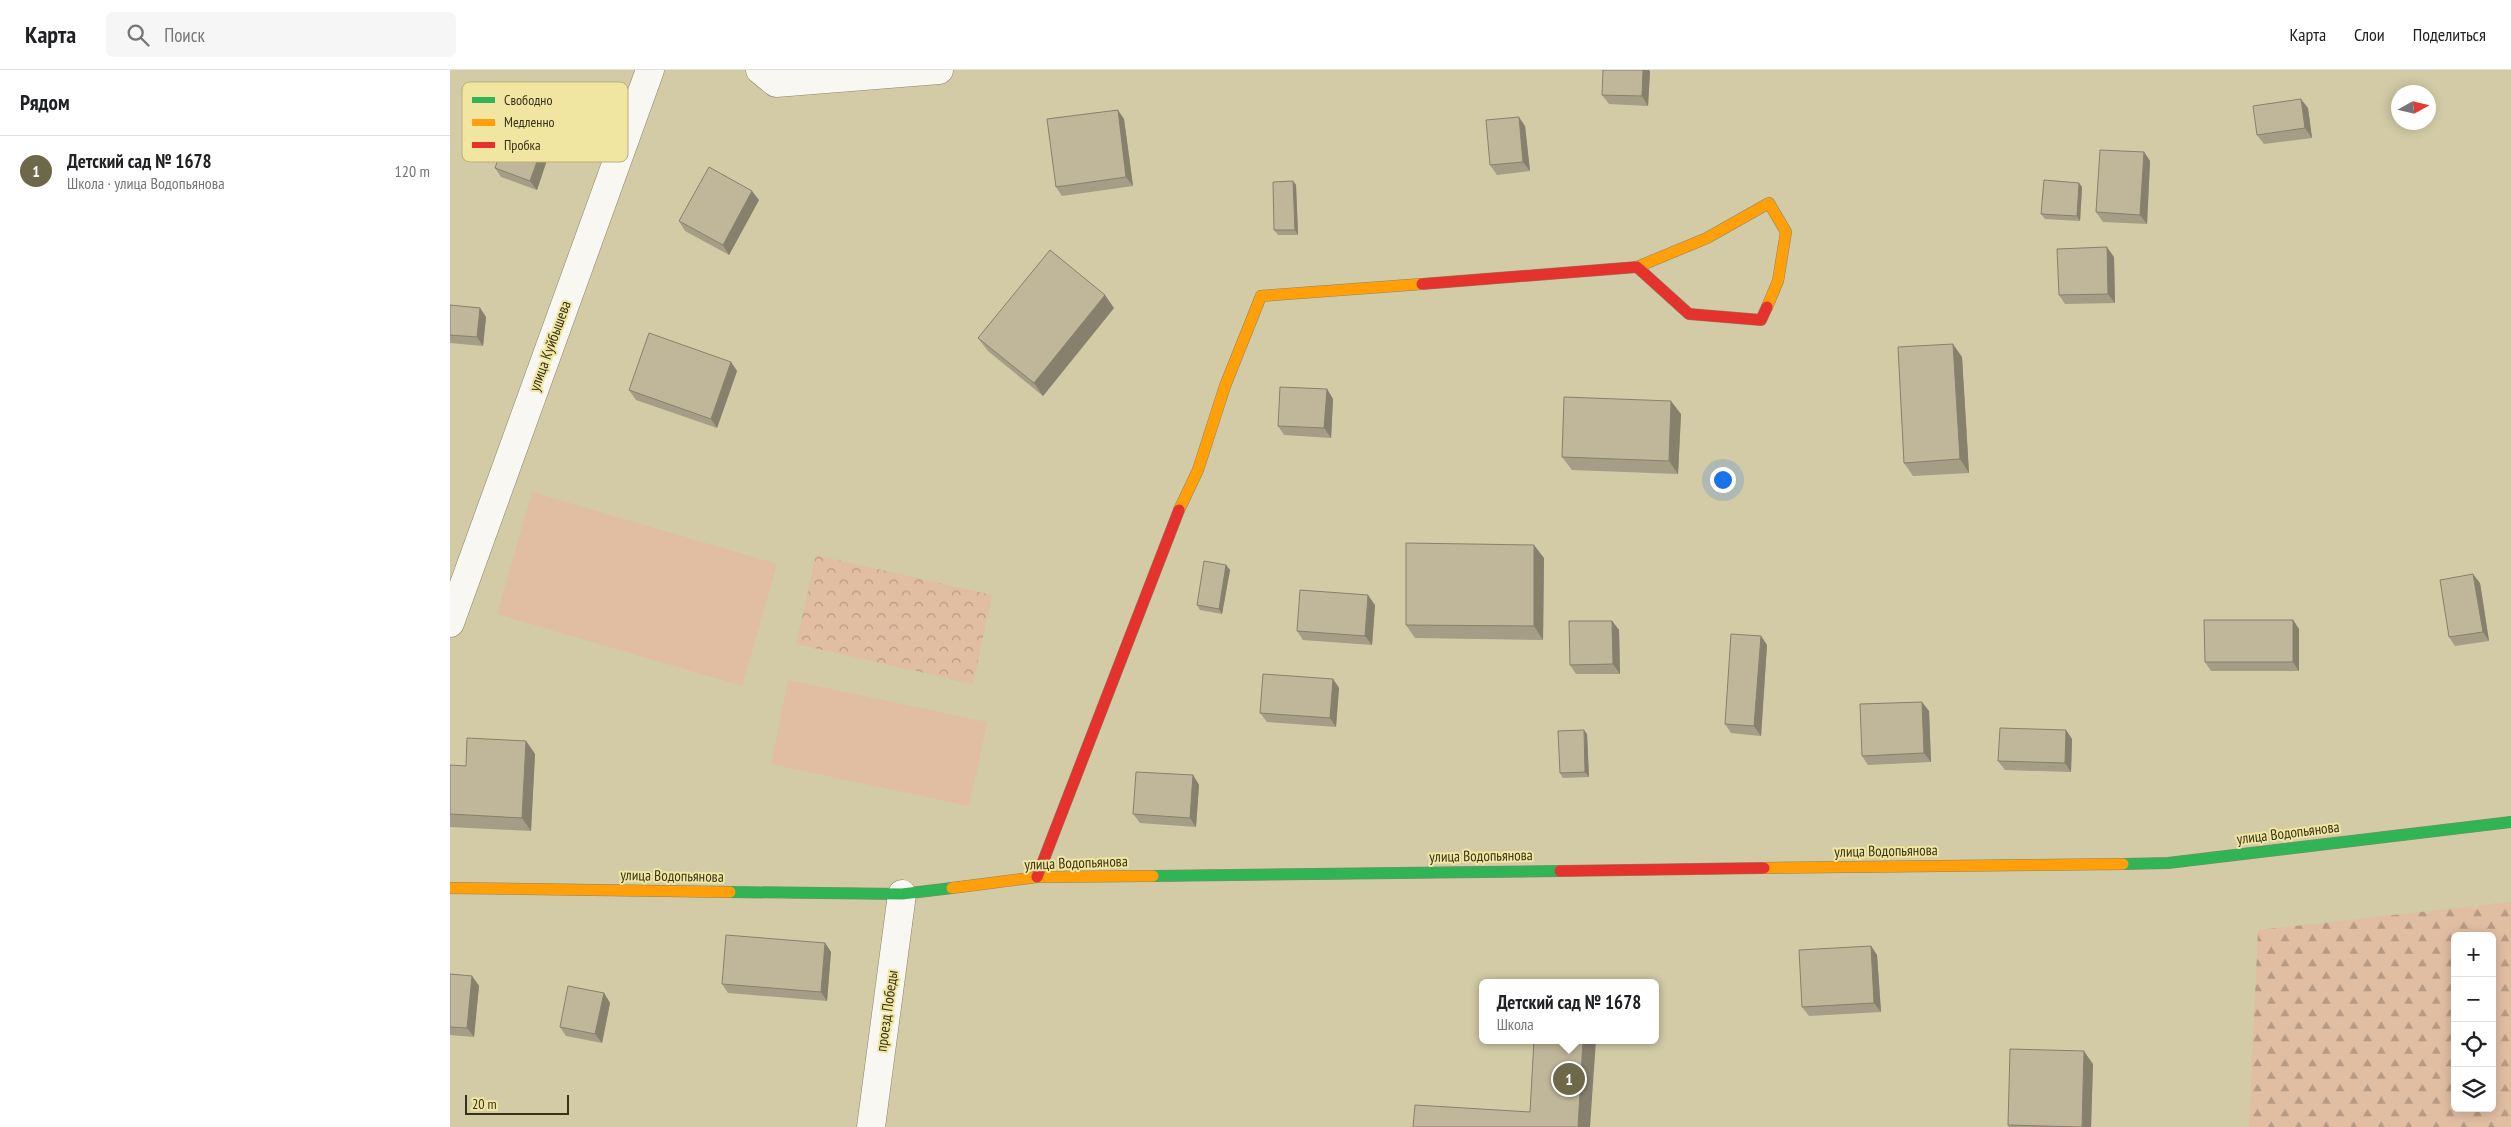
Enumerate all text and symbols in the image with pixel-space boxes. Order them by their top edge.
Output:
search box [106,12,456,57]
text: Карта [25,19,76,50]
icon: search [124,21,152,49]
text: Поиск [164,23,205,47]
text: Карта [2289,23,2326,46]
text: Слои [2354,23,2385,46]
text: Поделиться [2413,23,2486,46]
legend [462,82,628,162]
north arrow [2391,85,2436,130]
text: Рядом [20,89,70,116]
text: Свободно [504,91,552,109]
text: Медленно [504,113,555,131]
text: Пробка [504,136,541,154]
text: Детский сад № 1678 [67,149,212,173]
text: 1 [32,161,40,181]
text: 120 m [395,161,430,181]
text: Школа · улица Водопьянова [67,173,225,193]
street label: улица Куйбышева [524,298,575,394]
your location [1710,467,1736,493]
street label: улица Водопьянова [2235,817,2340,848]
street label: улица Водопьянова [1834,840,1938,861]
street label: улица Водопьянова [1429,845,1533,866]
street label: улица Водопьянова [1024,851,1128,874]
street label: улица Водопьянова [620,865,724,886]
map controls [2451,932,2496,1112]
button: + [2451,932,2496,977]
street label: проезд Победы [871,969,902,1053]
button: − [2451,977,2496,1022]
popup [1479,979,1659,1044]
text: Детский сад № 1678 [1497,990,1641,1014]
text: Школа [1497,1014,1534,1034]
button: locate [2451,1022,2496,1067]
pin: 1 [1553,1060,1585,1098]
button: layers [2451,1067,2496,1112]
scale bar [465,1092,569,1115]
text: 20 m [472,1095,497,1113]

